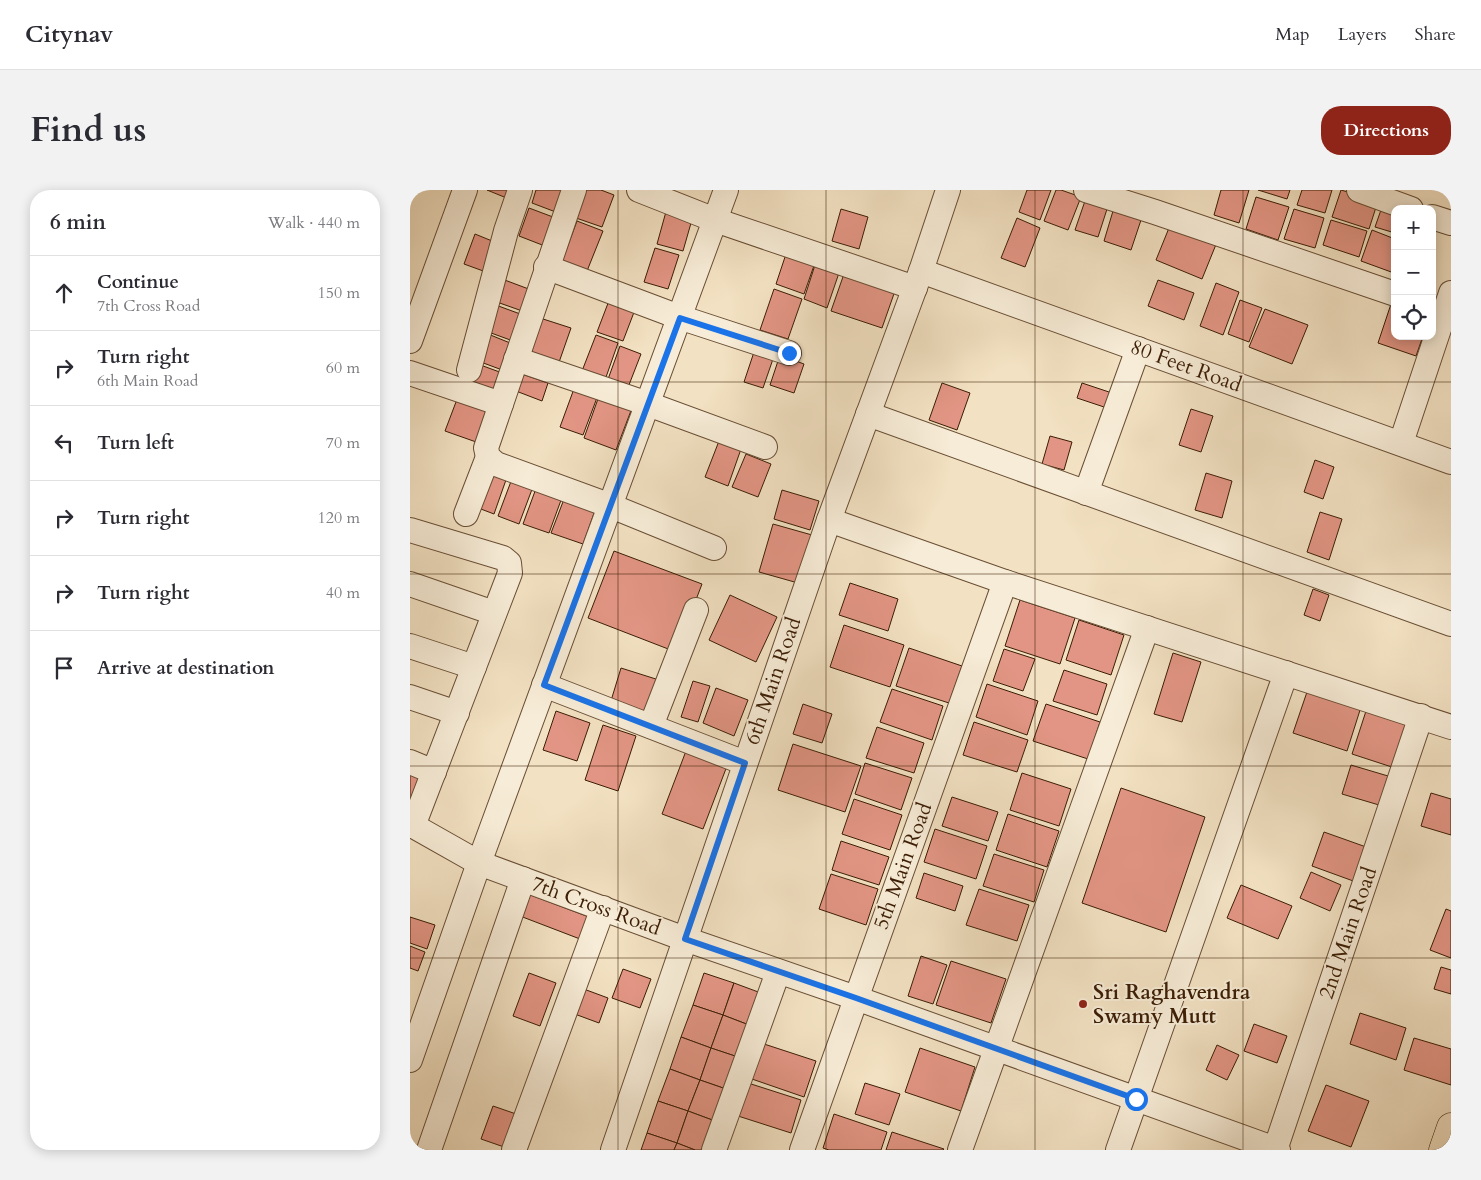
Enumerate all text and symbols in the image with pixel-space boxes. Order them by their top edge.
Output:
text: Citynav [25,18,113,51]
text: Map [1275,22,1310,47]
text: Layers [1338,22,1387,47]
text: Share [1415,22,1456,47]
text: Find us [30,106,146,154]
button: Directions [1321,106,1451,155]
map controls [1391,205,1436,340]
button: + [1391,205,1436,250]
text: 6 min [50,208,106,237]
text: Walk · 440 m [268,212,360,234]
button: − [1391,250,1436,295]
text: Continue [97,269,179,295]
icon: ahead [50,279,78,307]
text: 150 m [318,282,360,304]
text: 7th Cross Road [97,295,200,317]
button: locate [1391,295,1436,340]
street label: 80 Feet Road [1126,332,1246,400]
route end [778,342,801,365]
text: Turn right [97,344,189,370]
icon: right [50,354,78,382]
text: 60 m [326,357,360,379]
text: 6th Main Road [97,370,198,392]
icon: left [50,429,78,457]
text: Turn left [97,430,174,456]
text: 70 m [326,432,360,454]
icon: right [50,504,78,532]
text: Turn right [97,505,189,531]
text: 120 m [318,507,360,529]
icon: right [50,579,78,607]
text: Turn right [97,580,189,606]
text: 40 m [326,582,360,604]
street label: 6th Main Road [738,613,808,749]
icon: arrive [50,654,78,682]
text: Arrive at destination [97,655,274,681]
street label: 5th Main Road [867,799,939,933]
street label: 2nd Main Road [1312,863,1384,1003]
street label: 7th Cross Road [527,869,665,943]
place label: Sri Raghavendra Swamy Mutt [1093,978,1251,1031]
marker: Sri Raghavendra Swamy Mutt [1077,998,1089,1010]
route start [1125,1088,1148,1111]

